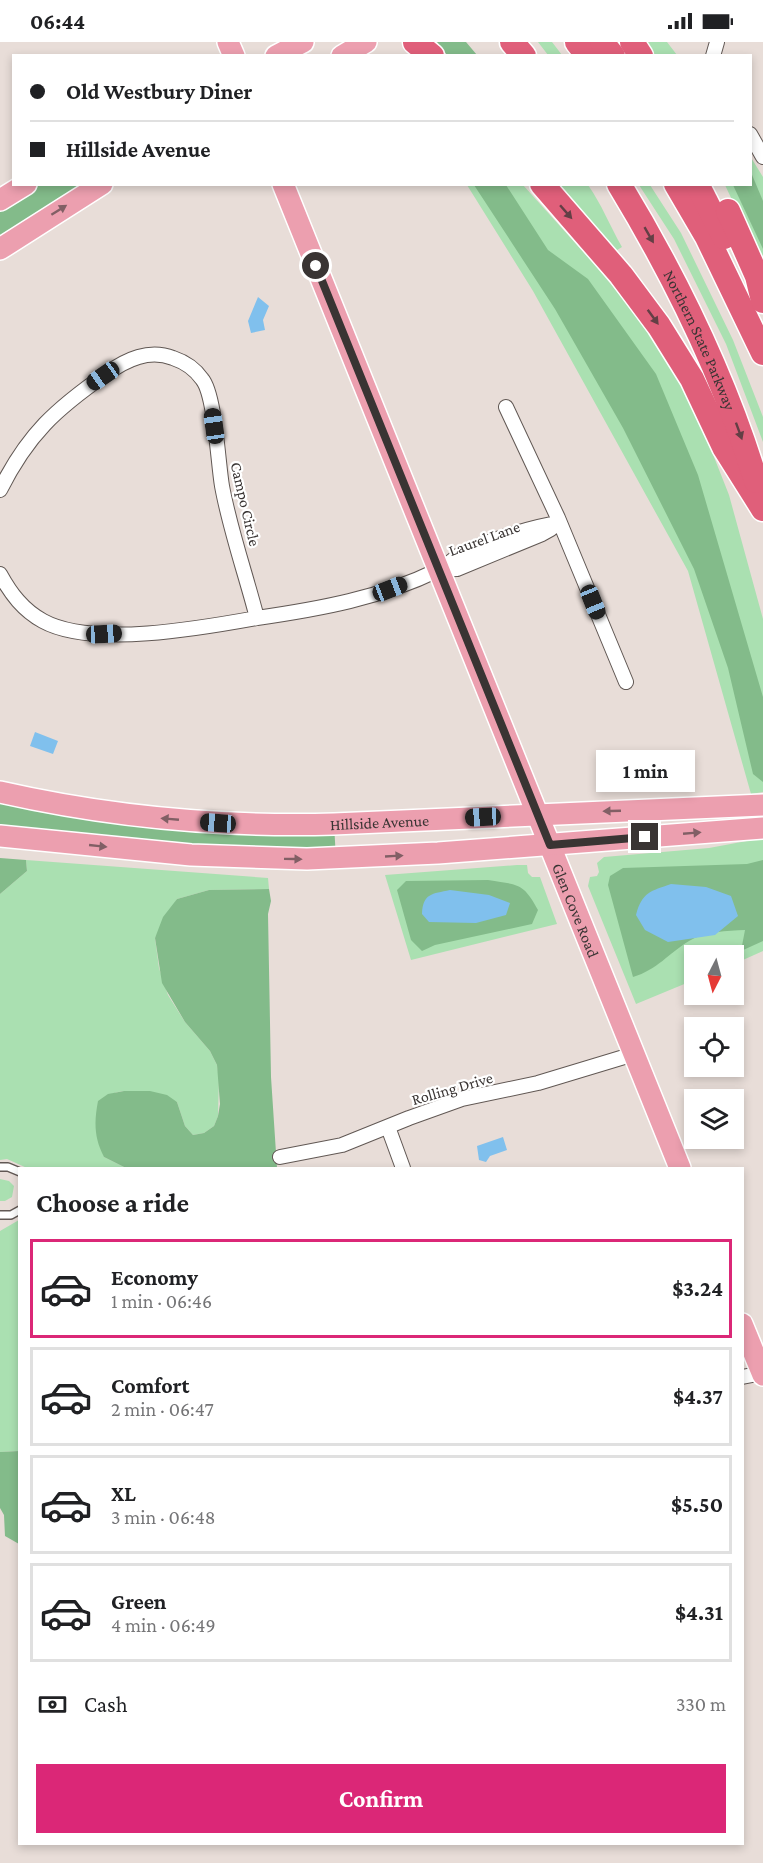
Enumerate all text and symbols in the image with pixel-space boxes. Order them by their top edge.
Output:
text: 06:44 [30,9,85,34]
text: Old Westbury Diner [66,79,252,104]
text: Hillside Avenue [66,137,211,162]
one-way arrow [559,204,572,220]
one-way arrow [51,205,67,216]
one-way arrow [644,227,654,244]
route start [302,252,329,279]
street label: Northern State Parkway [660,267,739,413]
one-way arrow [647,308,659,324]
car [83,358,123,394]
car [203,407,225,445]
one-way arrow [735,422,745,440]
street label: Campo Circle [227,460,263,548]
street label: Laurel Lane [446,518,522,559]
car [370,574,410,604]
car [578,582,608,622]
car [86,624,122,644]
callout: 1 min [596,750,694,792]
text: 1 min [623,760,668,782]
one-way arrow [602,806,621,815]
car [465,807,501,827]
street label: Hillside Avenue [330,812,429,833]
car [199,813,237,833]
one-way arrow [161,814,180,824]
route end [631,823,658,850]
one-way arrow [682,829,701,838]
one-way arrow [89,841,108,851]
one-way arrow [385,852,404,861]
one-way arrow [283,854,302,864]
street label: Glen Cove Road [549,861,602,960]
north arrow [684,945,744,1005]
map controls [684,945,744,1149]
button: locate [684,1017,744,1077]
street label: Rolling Drive [410,1069,495,1109]
button: layers [684,1089,744,1149]
text: Choose a ride [36,1188,189,1218]
icon: car [39,1262,93,1316]
text: Economy [111,1265,198,1290]
text: $3.24 [672,1276,723,1301]
text: 1 min · 06:46 [111,1290,212,1312]
icon: car [39,1370,93,1424]
text: Comfort [111,1373,189,1398]
text: $4.37 [673,1384,723,1409]
text: 2 min · 06:47 [111,1398,214,1420]
icon: car [39,1478,93,1532]
text: XL [111,1481,136,1506]
text: $5.50 [671,1492,723,1517]
text: 3 min · 06:48 [111,1506,216,1528]
icon: car [39,1586,93,1640]
text: Green [111,1589,167,1614]
text: $4.31 [675,1600,723,1625]
text: 4 min · 06:49 [111,1614,216,1636]
icon: cash [36,1688,69,1721]
text: Cash [84,1692,128,1717]
text: 330 m [676,1693,726,1715]
button: Confirm [36,1764,726,1833]

